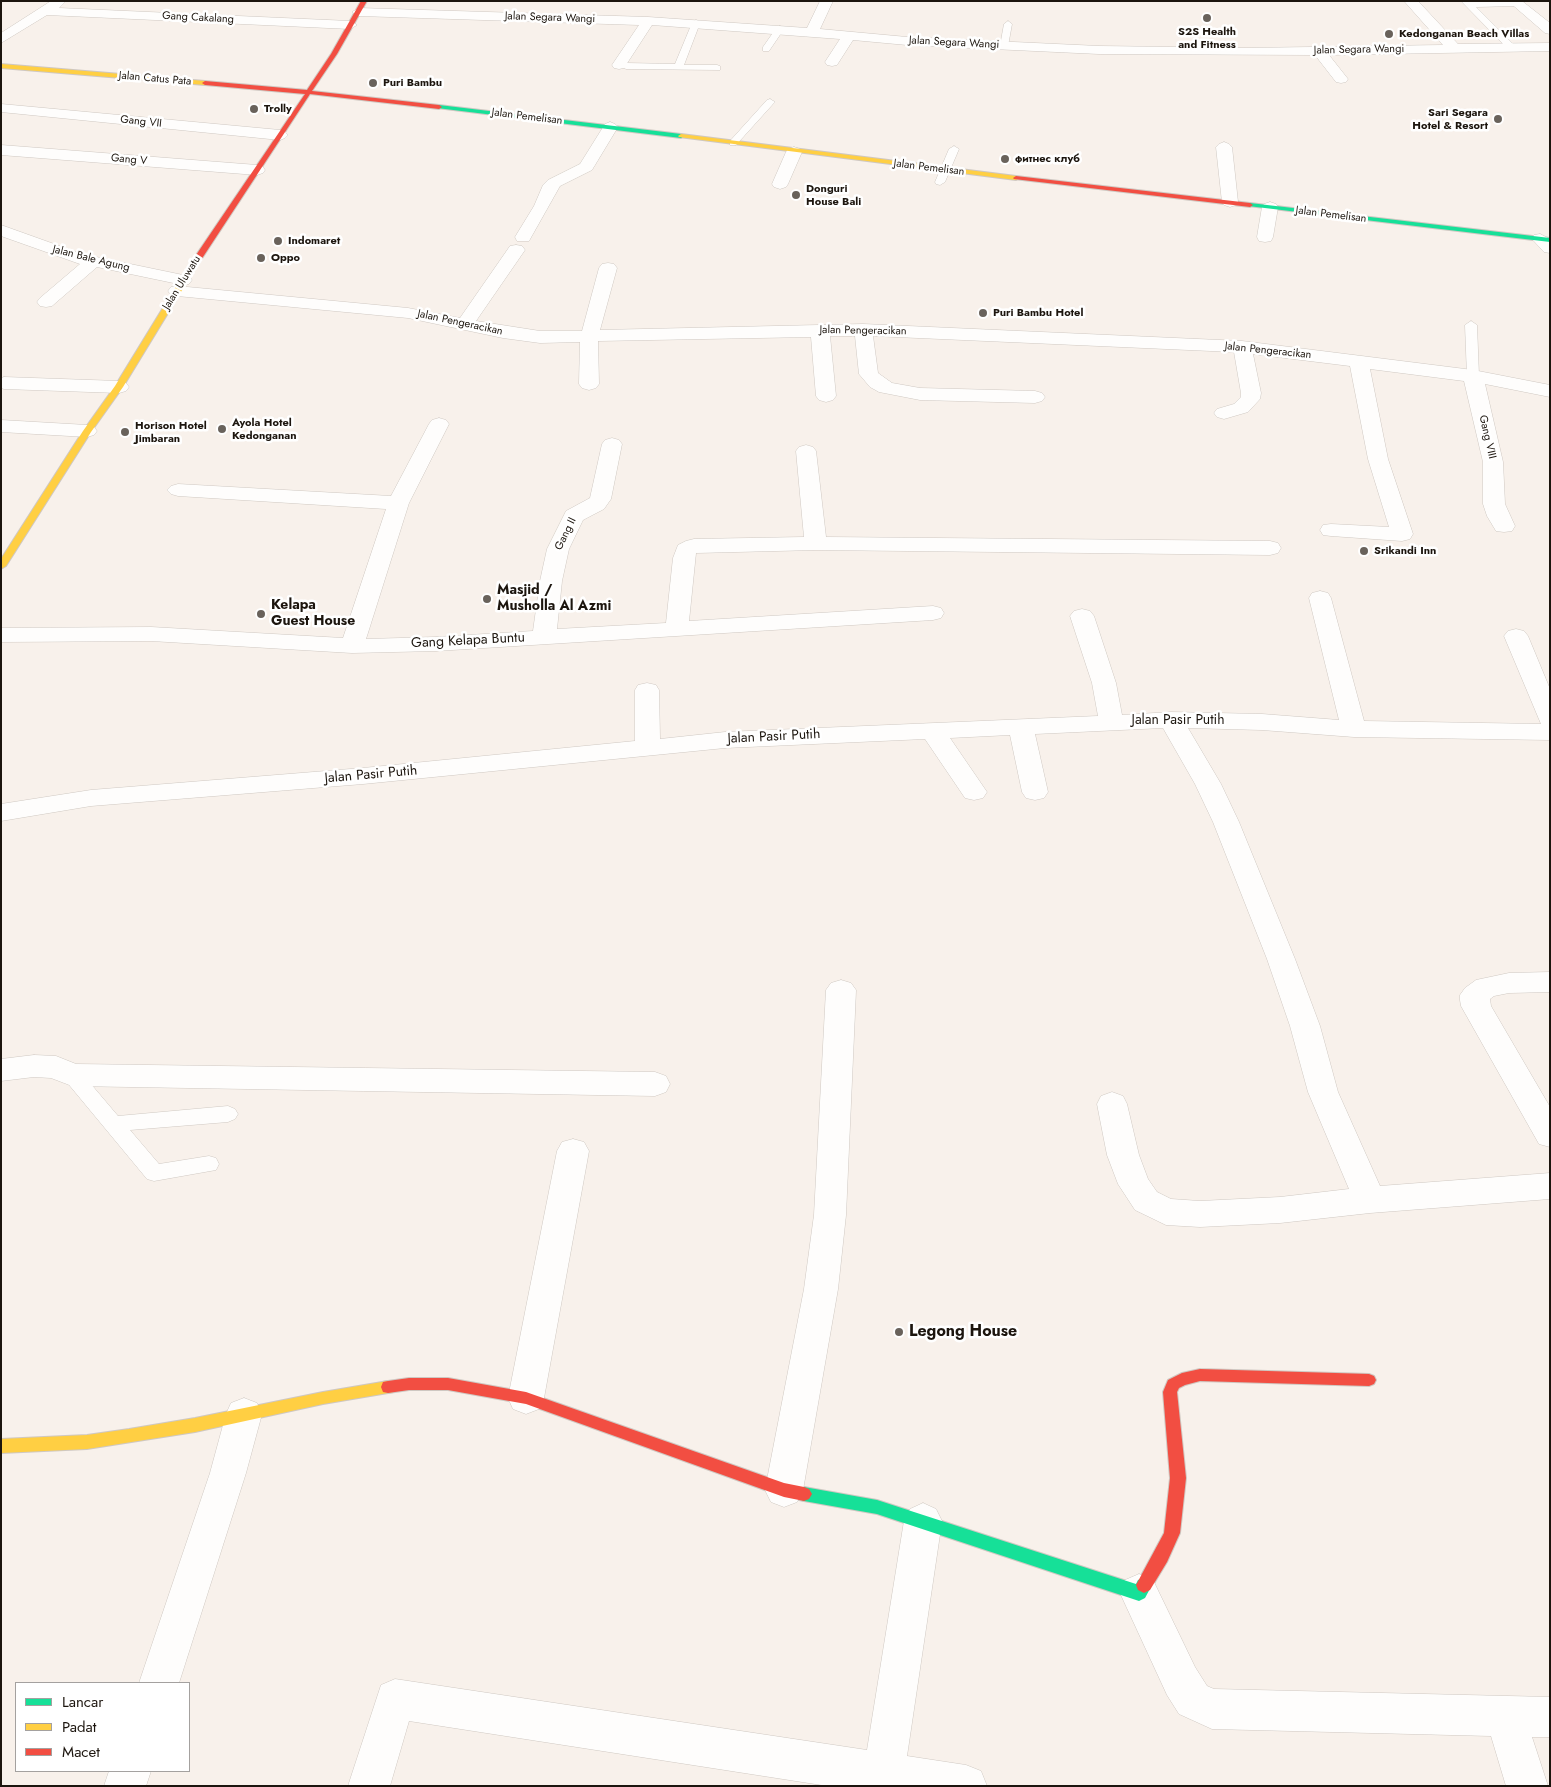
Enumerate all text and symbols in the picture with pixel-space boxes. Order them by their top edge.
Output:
street label: Gang Cakalang [162,10,234,26]
street label: Jalan Segara Wangi [505,10,595,26]
marker: S2S Health and Fitness [1201,12,1213,24]
place label: S2S Health and Fitness [1178,25,1236,51]
place label: Kedonganan Beach Villas [1399,27,1529,41]
marker: Kedonganan Beach Villas [1383,28,1395,40]
street label: Jalan Segara Wangi [909,34,999,52]
street label: Jalan Segara Wangi [1314,43,1404,57]
street label: Jalan Catus Pata [118,69,192,89]
place label: Puri Bambu [383,76,442,90]
marker: Puri Bambu [367,77,379,89]
place label: Trolly [264,102,292,116]
marker: Trolly [248,103,260,115]
street label: Jalan Pemelisan [491,106,563,128]
place label: Sari Segara Hotel & Resort [1412,106,1488,132]
street label: Gang VII [120,113,162,131]
marker: Sari Segara Hotel & Resort [1492,113,1504,125]
street label: Gang V [110,152,148,168]
place label: фитнес клуб [1015,152,1080,166]
marker: фитнес клуб [999,153,1011,165]
street label: Jalan Pemelisan [893,157,965,179]
place label: Donguri House Bali [806,182,861,208]
marker: Donguri House Bali [790,189,802,201]
street label: Jalan Pemelisan [1295,204,1367,226]
place label: Indomaret [288,234,340,248]
marker: Indomaret [272,235,284,247]
street label: Jalan Bale Agung [51,243,131,275]
place label: Oppo [271,251,300,265]
marker: Oppo [255,252,267,264]
street label: Jalan Uluwatu [160,254,204,312]
place label: Puri Bambu Hotel [993,306,1083,320]
marker: Puri Bambu Hotel [977,307,989,319]
street label: Jalan Pengeracikan [416,308,504,338]
street label: Jalan Pengeracikan [819,324,907,338]
street label: Jalan Pengeracikan [1224,340,1312,362]
street label: Gang VIII [1476,414,1498,460]
place label: Ayola Hotel Kedonganan [232,416,296,442]
place label: Horison Hotel Jimbaran [135,419,207,445]
marker: Ayola Hotel Kedonganan [216,423,228,435]
marker: Horison Hotel Jimbaran [119,426,131,438]
street label: Gang II [552,516,580,552]
place label: Srikandi Inn [1374,544,1436,558]
marker: Srikandi Inn [1358,545,1370,557]
place label: Masjid / Musholla Al Azmi [497,583,611,616]
marker: Masjid / Musholla Al Azmi [481,593,493,605]
place label: Kelapa Guest House [271,598,355,630]
marker: Kelapa Guest House [255,608,267,620]
street label: Gang Kelapa Buntu [411,630,525,652]
street label: Jalan Pasir Putih [1132,713,1224,729]
street label: Jalan Pasir Putih [727,726,821,748]
street label: Jalan Pasir Putih [324,763,418,787]
place label: Legong House [909,1322,1017,1342]
marker: Legong House [893,1326,905,1338]
legend [15,1682,190,1772]
text: Lancar [62,1691,103,1713]
text: Padat [62,1716,96,1738]
text: Macet [62,1741,100,1763]

